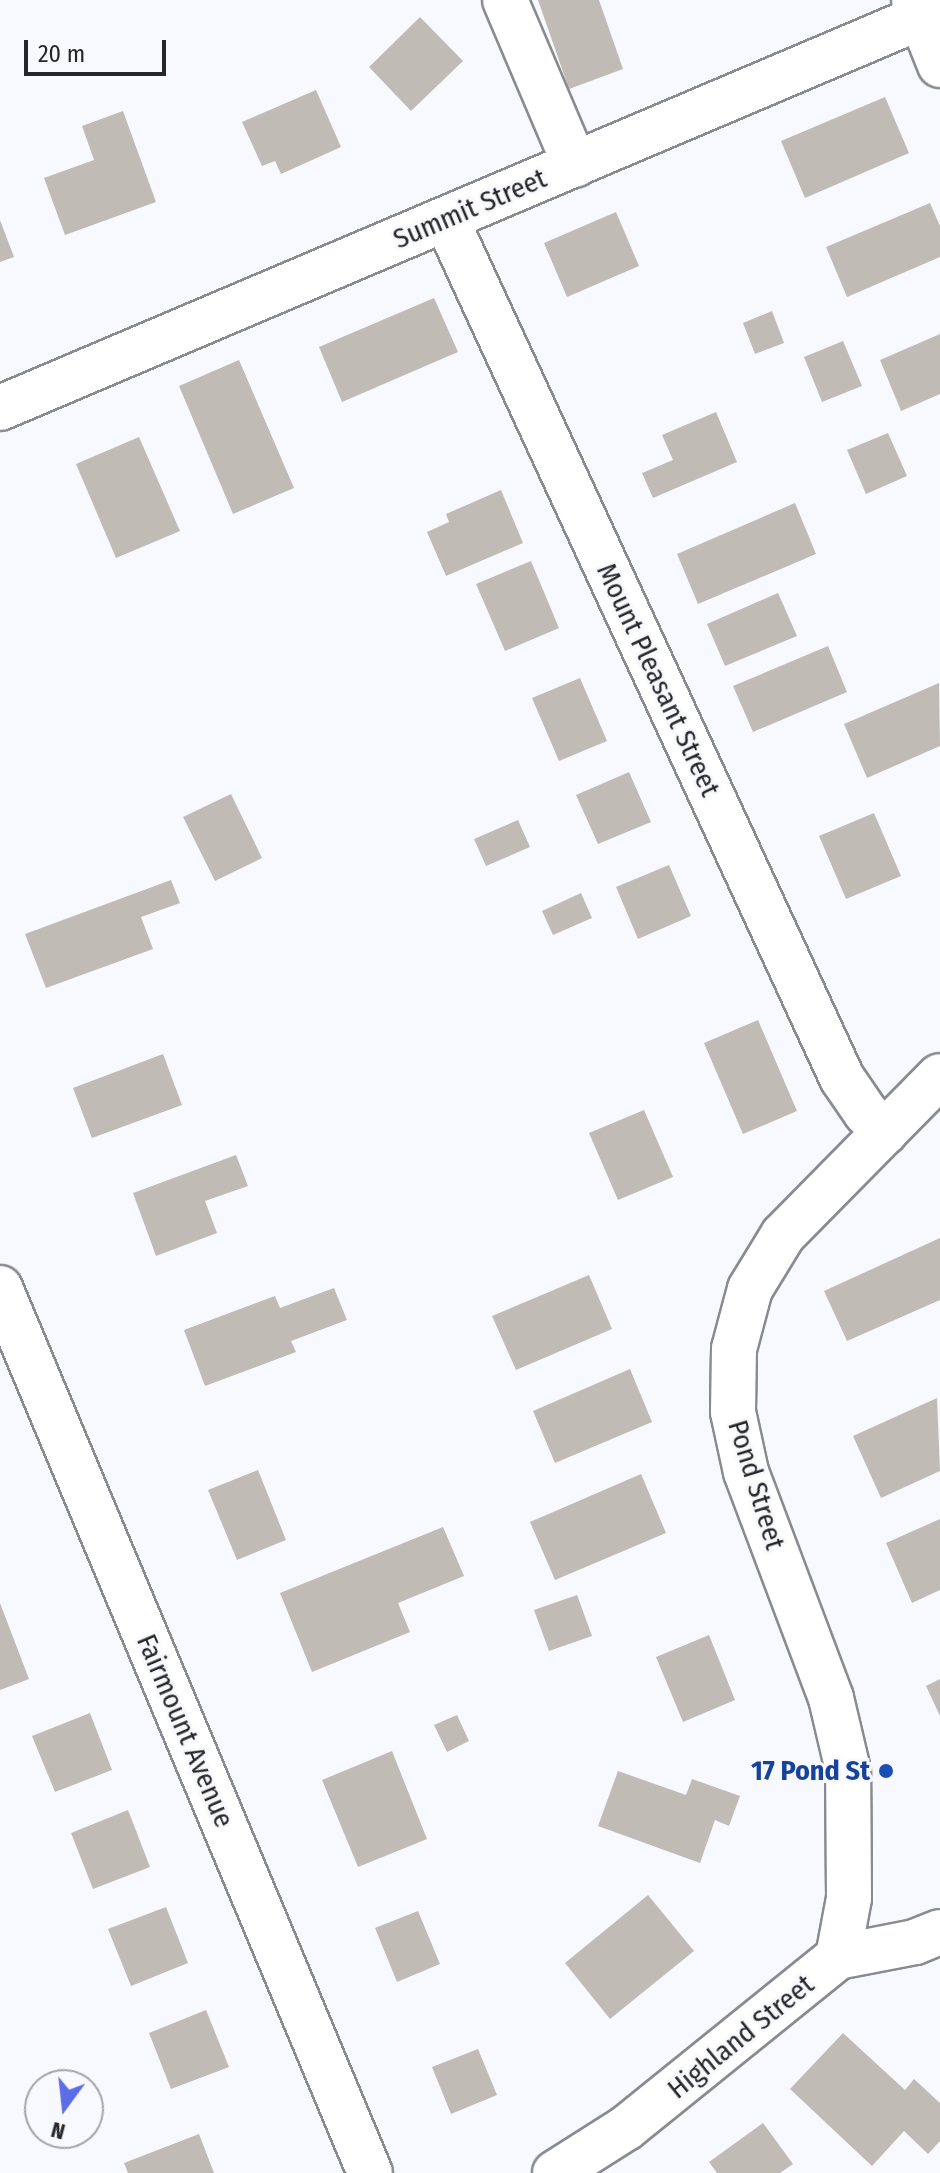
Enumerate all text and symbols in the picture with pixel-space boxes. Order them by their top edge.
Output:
scale bar [28,24,170,74]
text: 20 m [38,40,85,68]
street label: Summit Street [388,162,552,256]
street label: Mount Pleasant Street [589,558,727,802]
street label: Pond Street [720,1416,792,1554]
street label: Fairmount Avenue [129,1629,241,1833]
place label: 17 Pond St [751,1754,870,1788]
marker: 17 Pond St [877,1762,895,1780]
street label: Highland Street [661,1968,821,2106]
north arrow [24,2069,104,2149]
text: N [48,2116,68,2145]

